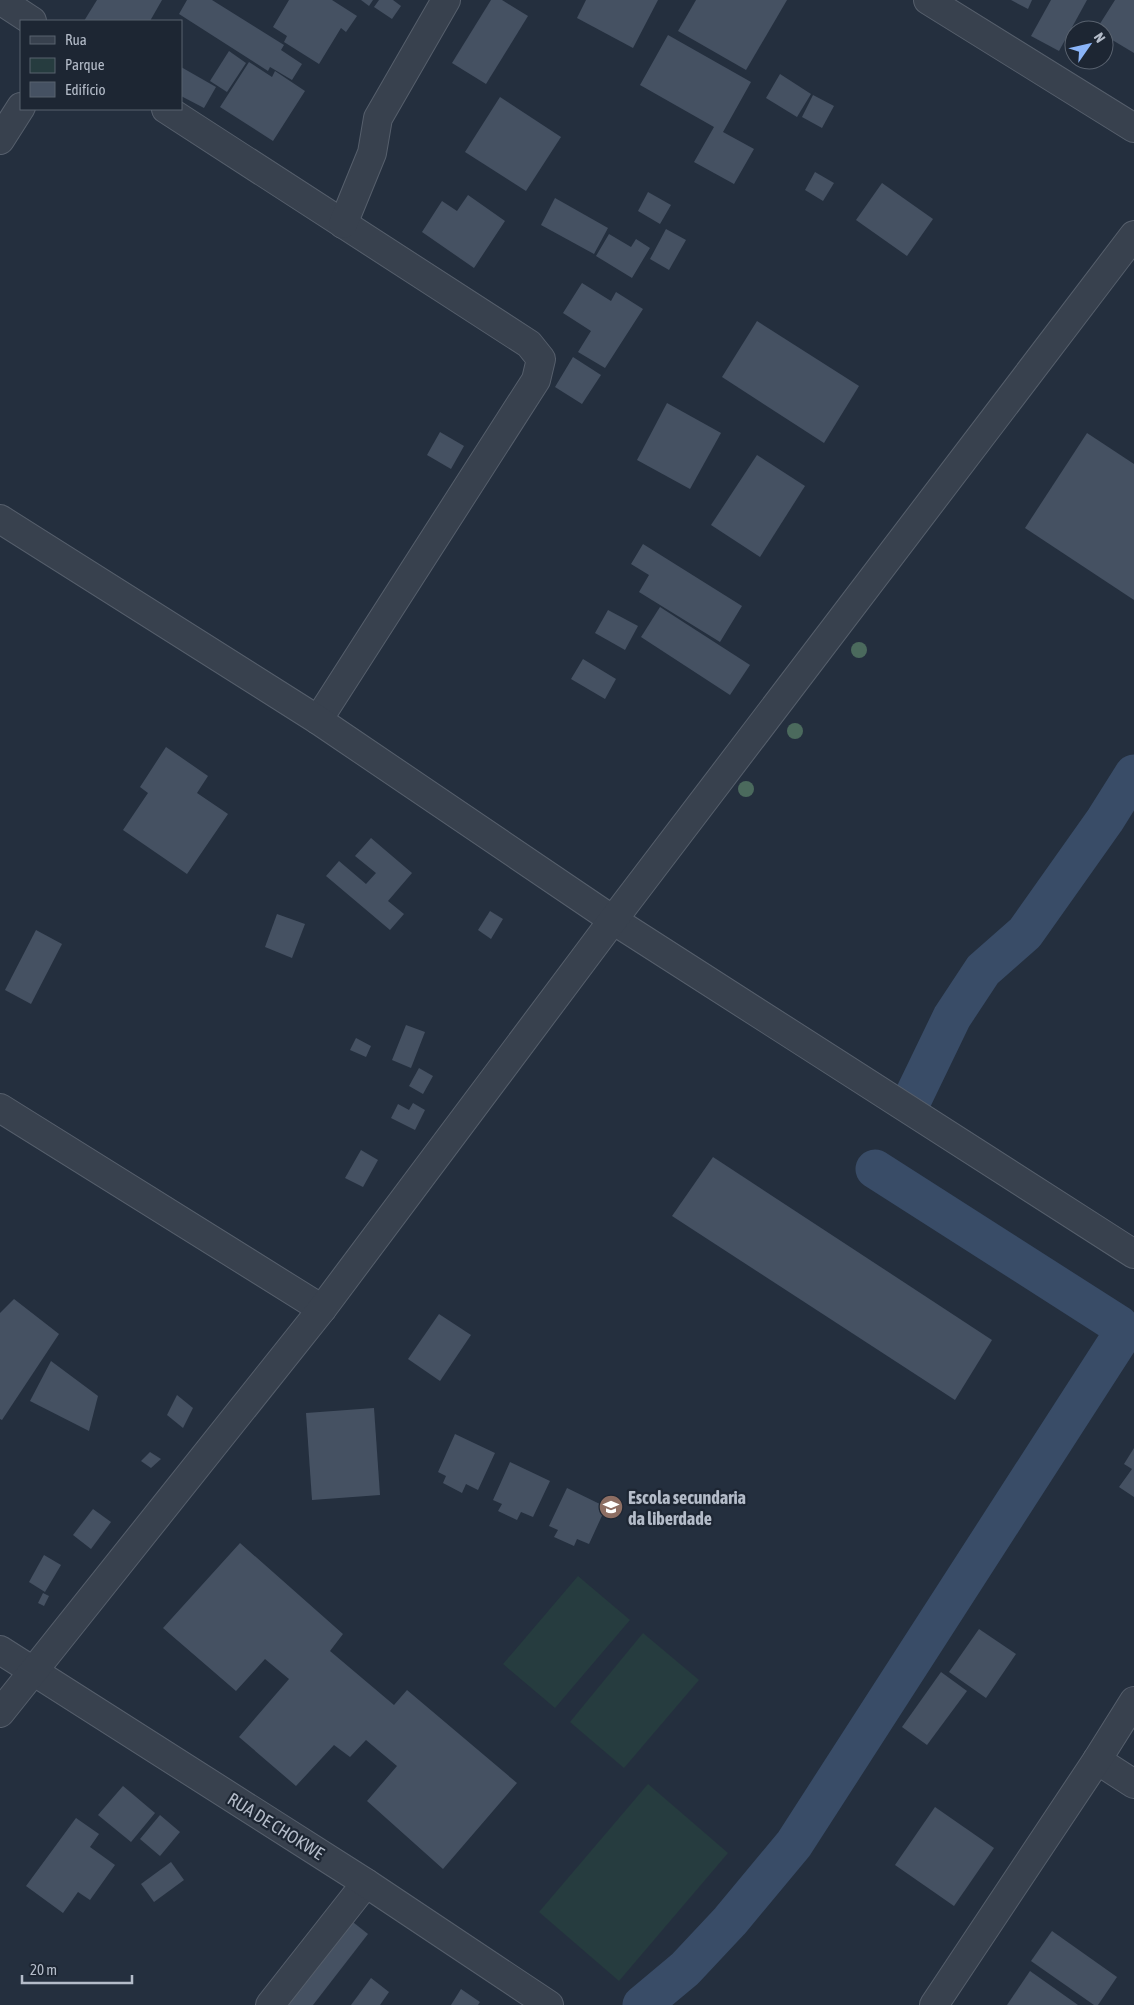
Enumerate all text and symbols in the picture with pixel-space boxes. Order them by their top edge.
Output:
legend [20,20,182,110]
north arrow [1064,20,1114,70]
text: N [1091,30,1109,46]
text: Rua [65,31,87,48]
text: Parque [65,56,105,73]
text: Edifício [65,81,106,98]
place label: Escola secundaria da liberdade [628,1487,746,1529]
school or university icon: Escola secundaria da liberdade [598,1494,624,1520]
street label: RUA DE CHOKWE [224,1788,328,1864]
scale bar [22,1952,132,1984]
text: 20 m [30,1961,57,1978]

